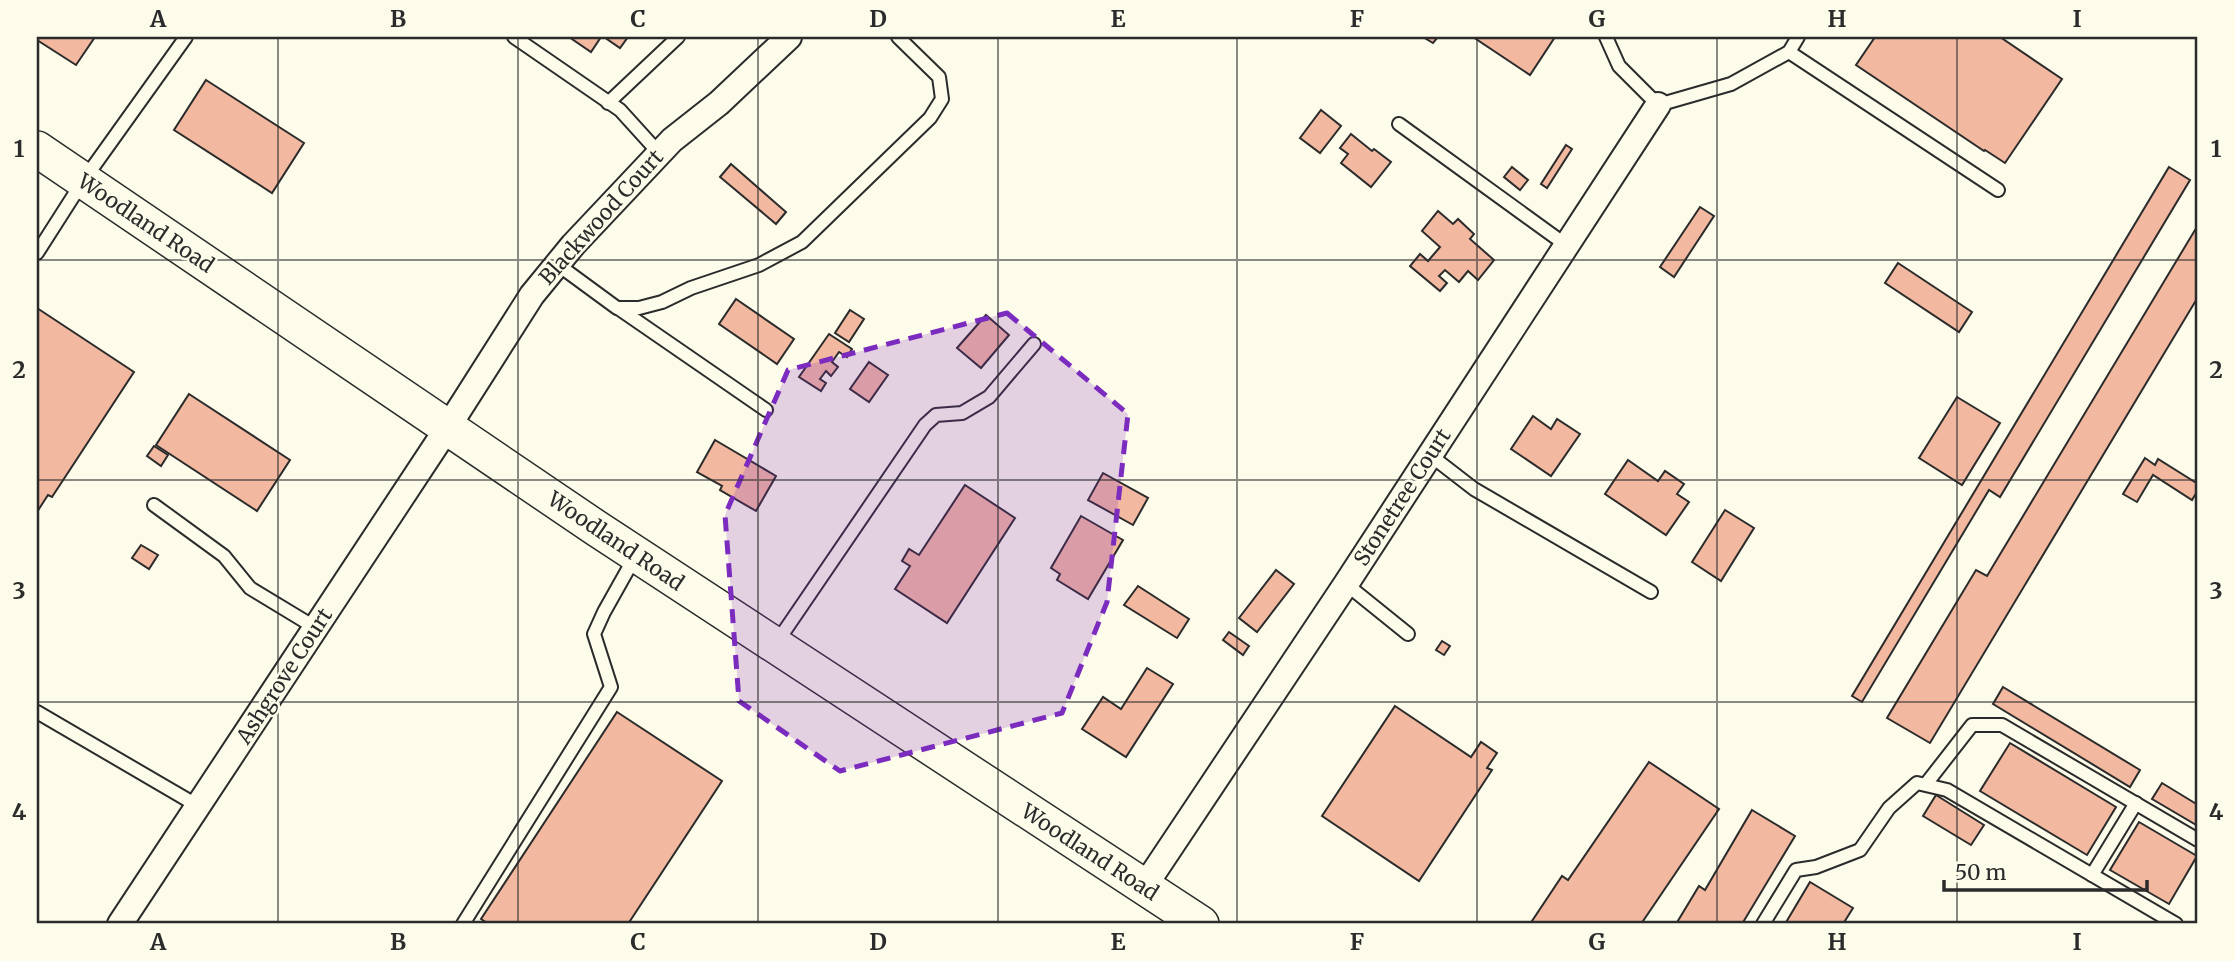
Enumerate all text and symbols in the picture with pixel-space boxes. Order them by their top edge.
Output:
text: A [149,4,167,33]
text: B [390,4,406,33]
text: C [630,4,646,33]
text: D [869,4,887,33]
text: E [1110,4,1126,33]
text: F [1350,4,1364,33]
text: G [1589,4,1606,33]
text: H [1828,4,1847,33]
text: I [2072,4,2082,33]
text: 1 [14,134,25,163]
text: 1 [2211,134,2222,163]
street label: Blackwood Court [533,144,669,290]
street label: Woodland Road [72,167,220,279]
text: 2 [12,355,26,384]
text: 2 [2209,355,2223,384]
street label: Stonetree Court [1348,423,1456,571]
street label: Woodland Road [542,485,690,597]
text: 3 [12,576,26,605]
text: 3 [2209,576,2223,605]
street label: Ashgrove Court [230,603,338,750]
text: 4 [12,797,27,826]
street label: Woodland Road [1015,797,1164,907]
text: 4 [2209,797,2224,826]
scale bar [1944,849,2148,893]
text: 50 m [1955,859,2006,886]
text: A [149,927,167,956]
text: B [390,927,406,956]
text: C [630,927,646,956]
text: D [869,927,887,956]
text: E [1110,927,1126,956]
text: F [1350,927,1364,956]
text: G [1589,927,1606,956]
text: H [1828,927,1847,956]
text: I [2072,927,2082,956]

